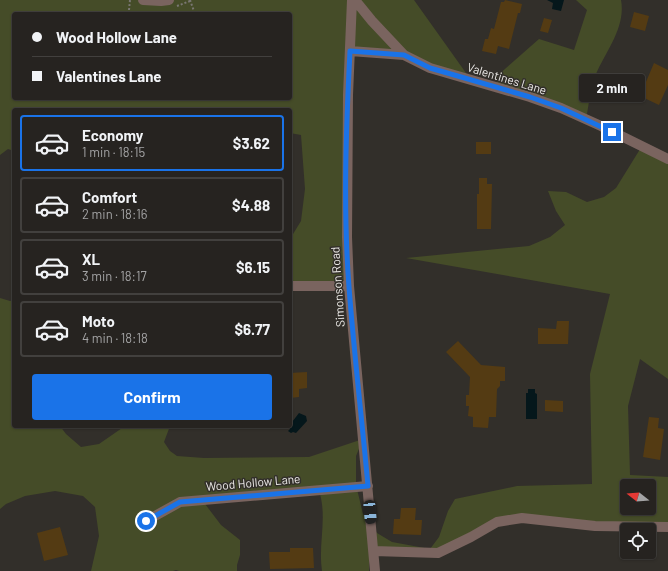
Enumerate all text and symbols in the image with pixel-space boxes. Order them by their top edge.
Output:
text: Wood Hollow Lane [56,28,177,46]
street label: Valentines Lane [466,59,548,97]
text: Valentines Lane [56,67,162,85]
callout: 2 min [579,74,645,102]
text: 2 min [596,80,628,96]
route end [603,123,621,141]
icon: car [34,125,70,161]
text: Economy [82,126,143,144]
text: $3.62 [233,134,270,152]
text: 1 min · 18:15 [82,144,145,160]
icon: car [34,187,70,223]
text: Comfort [82,188,137,206]
text: $4.88 [232,196,270,214]
text: 2 min · 18:16 [82,206,148,222]
street label: Simonson Road [327,246,347,328]
icon: car [34,249,70,285]
text: XL [82,250,100,268]
text: $6.15 [236,258,270,276]
text: 3 min · 18:17 [82,268,147,284]
icon: car [34,311,70,347]
text: Moto [82,312,115,330]
text: $6.77 [234,320,270,338]
text: 4 min · 18:18 [82,330,148,346]
button: Confirm [32,374,272,420]
street label: Wood Hollow Lane [205,471,301,493]
north arrow [620,479,656,515]
map controls [620,479,656,559]
car [363,500,377,524]
route start [137,512,155,530]
button: locate [620,523,656,559]

